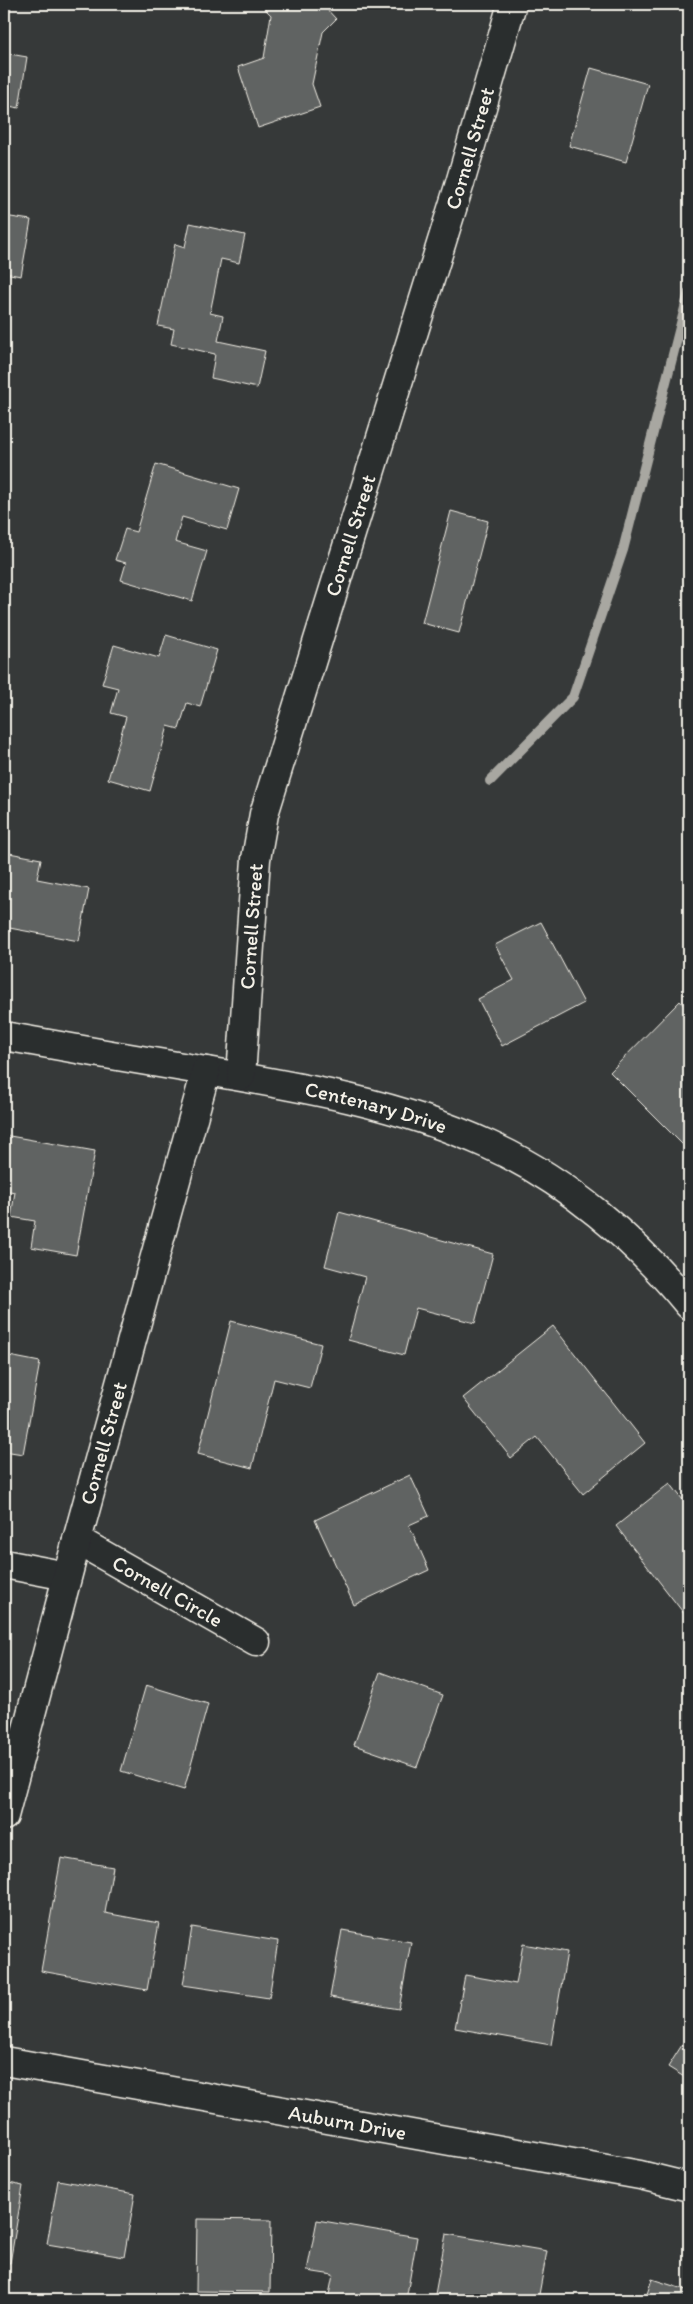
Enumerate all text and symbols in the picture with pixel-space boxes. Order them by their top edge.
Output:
street label: Cornell Street [440,84,499,212]
street label: Cornell Street [319,471,381,599]
street label: Cornell Street [234,862,268,990]
street label: Centenary Drive [303,1076,451,1139]
street label: Cornell Street [74,1379,132,1507]
street label: Cornell Circle [108,1550,227,1632]
street label: Auburn Drive [287,2099,408,2145]

